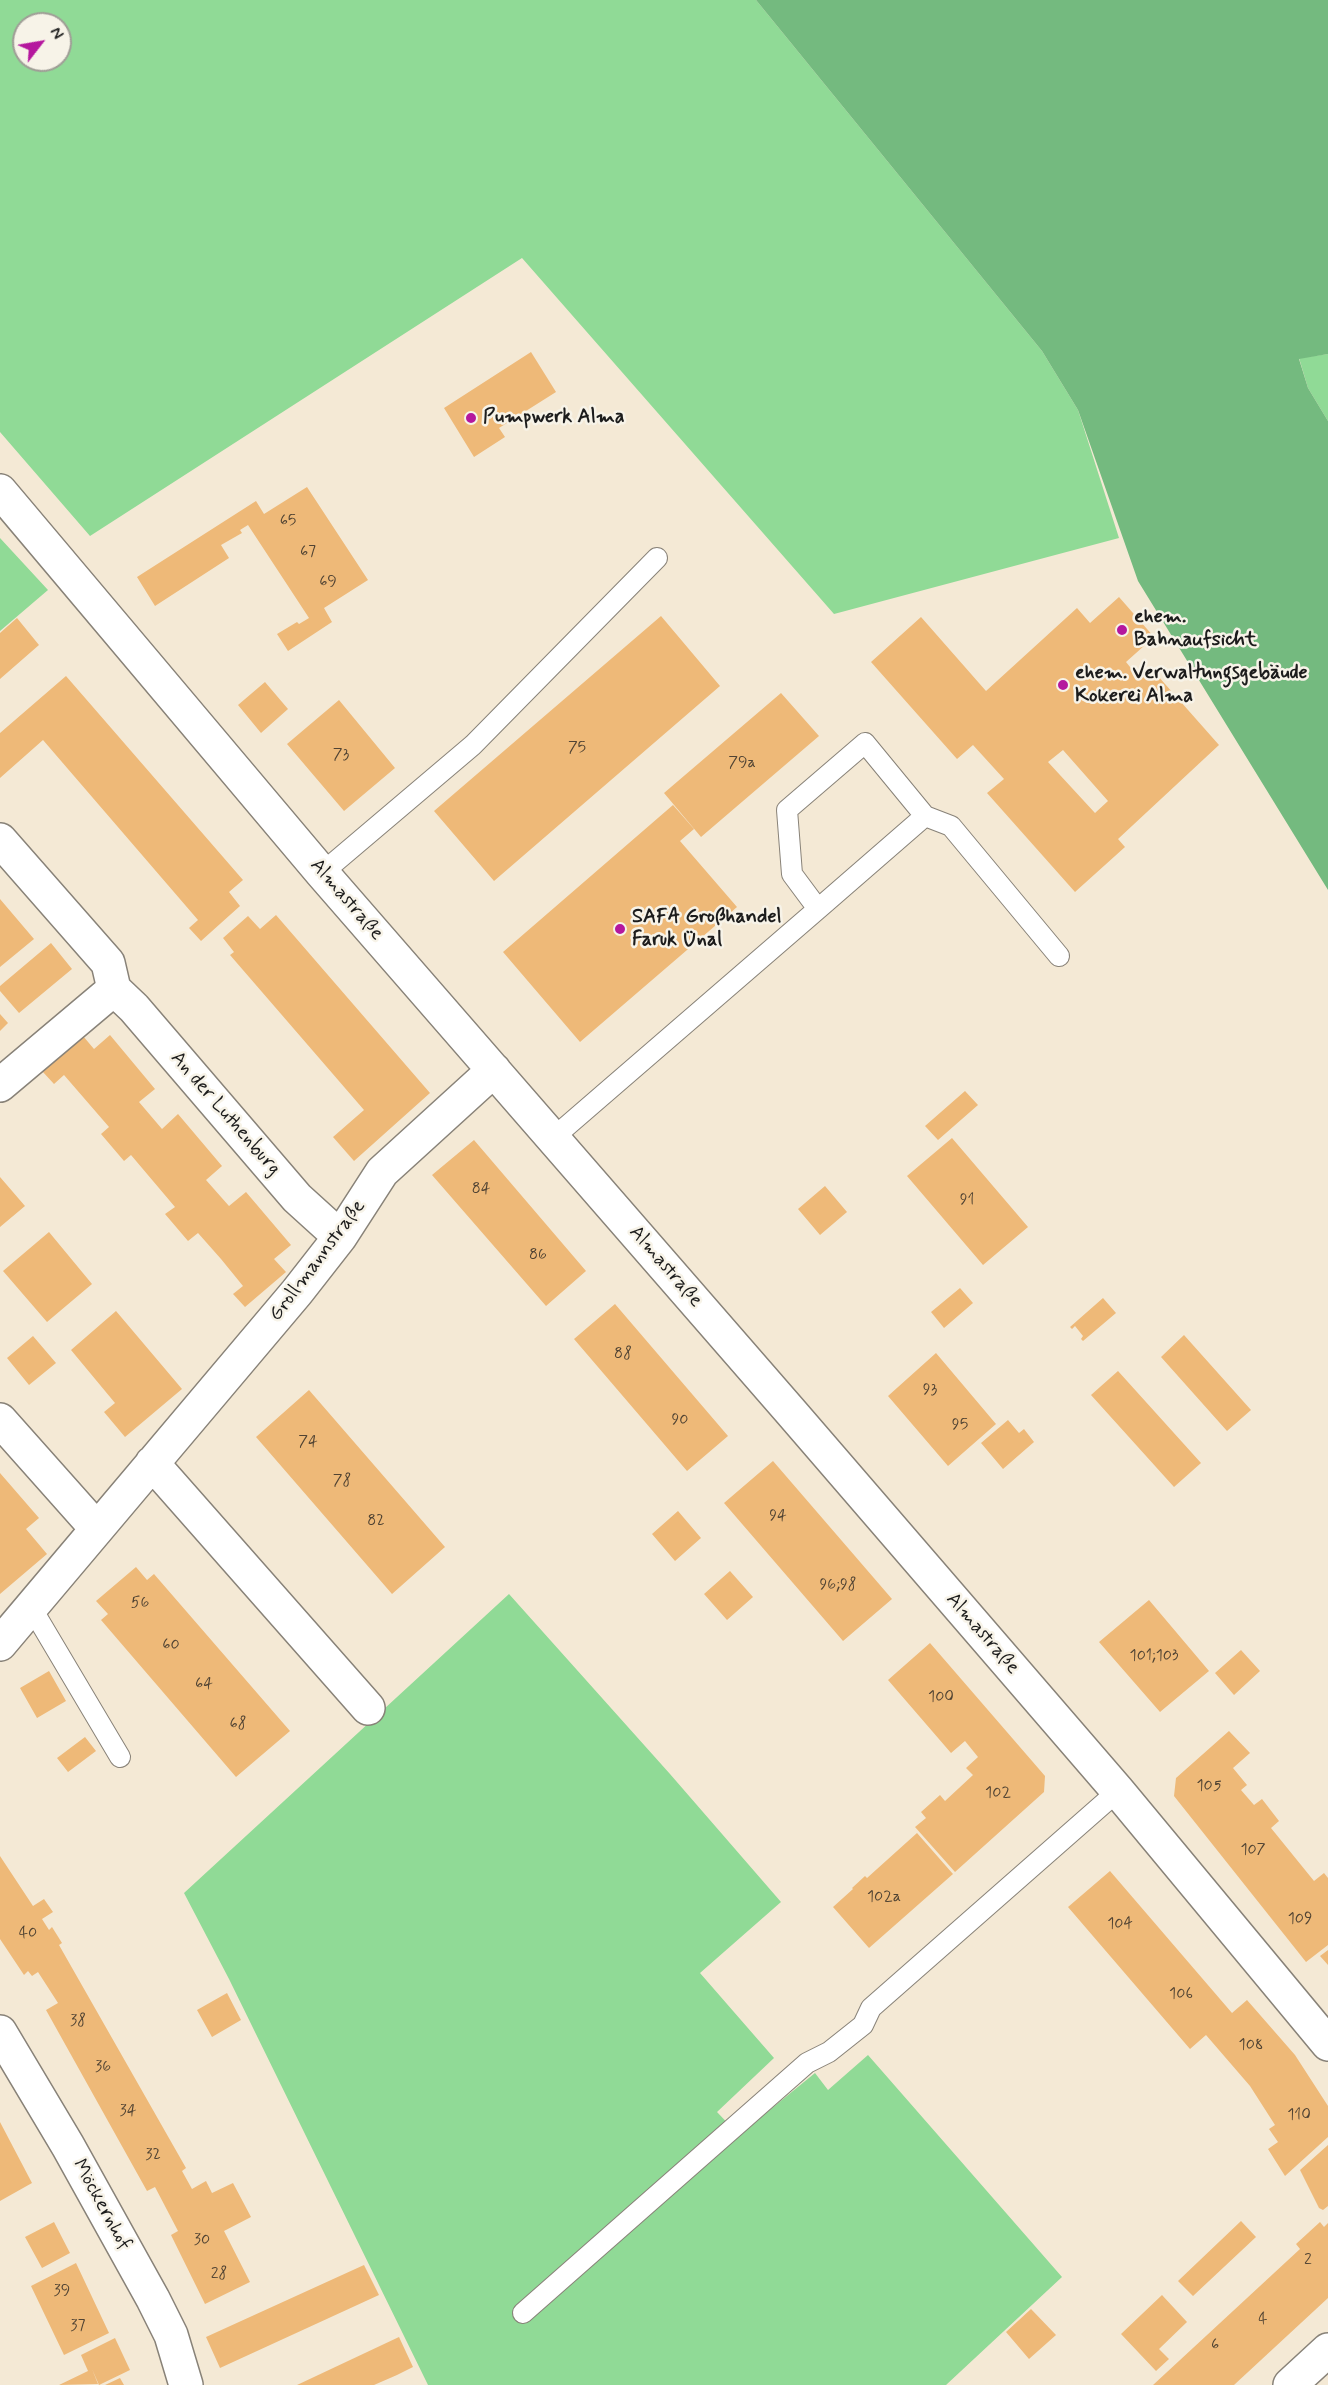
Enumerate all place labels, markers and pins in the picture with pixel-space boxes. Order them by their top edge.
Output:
place label: Pumpwerk Alma [483,406,625,430]
marker: Pumpwerk Alma [464,411,478,425]
place label: ehem. Bahnaufsicht [1134,606,1257,653]
marker: ehem. Bahnaufsicht [1115,623,1129,637]
place label: ehem. Verwaltungsgebäude Kokerei Alma [1075,662,1308,709]
marker: ehem. Verwaltungsgebäude Kokerei Alma [1056,678,1070,692]
place label: SAFA Großhandel Faruk Ünal [632,906,781,953]
marker: SAFA Großhandel Faruk Ünal [613,922,627,936]

